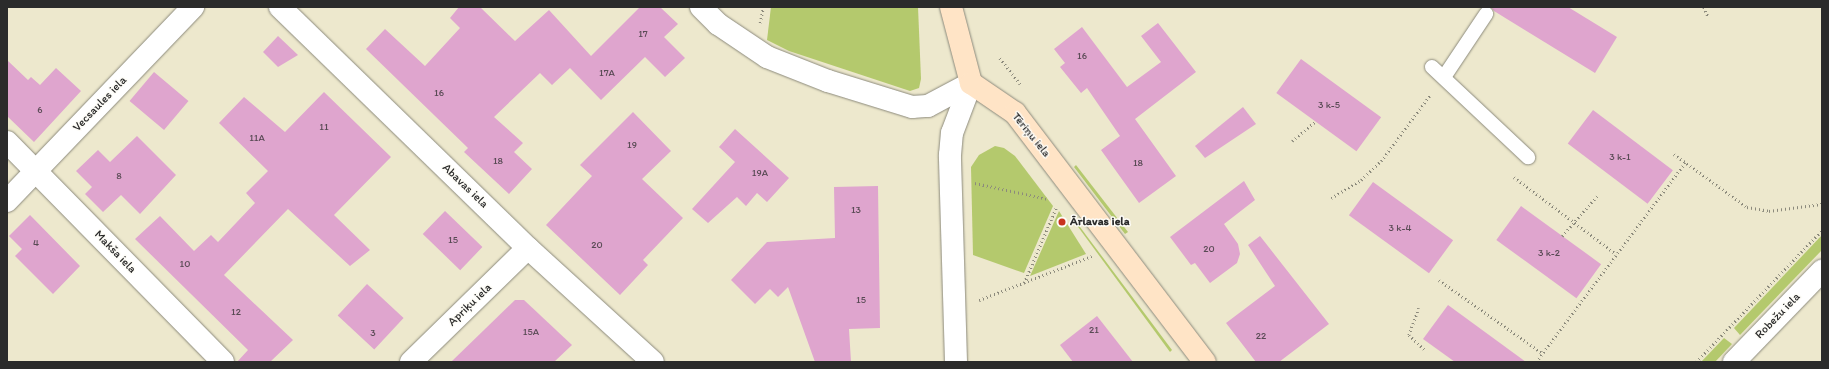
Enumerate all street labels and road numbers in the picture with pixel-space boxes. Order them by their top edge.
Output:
street label: Vecsaules iela [70,73,130,135]
street label: Tēriņu iela [1009,110,1053,160]
street label: Abavas iela [439,161,491,211]
street label: Makša iela [91,227,139,277]
street label: Apriķu iela [445,281,495,329]
street label: Robežu iela [1752,290,1804,342]

